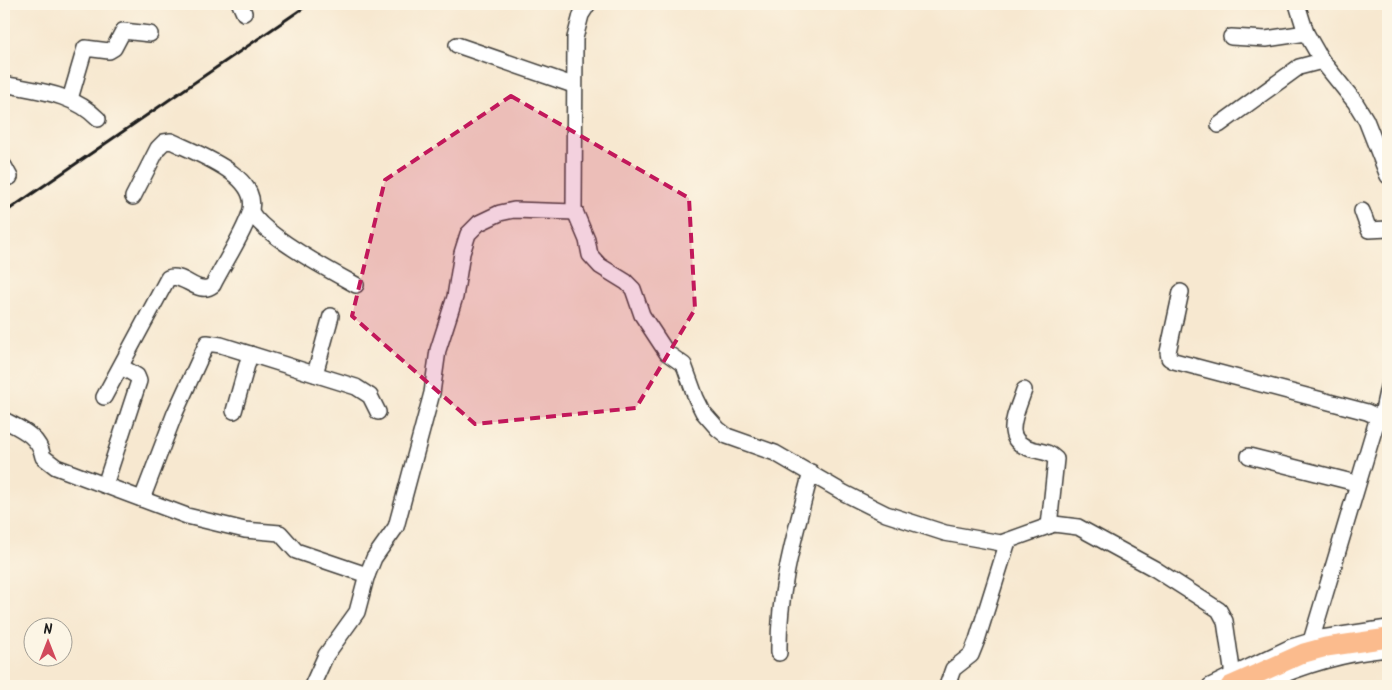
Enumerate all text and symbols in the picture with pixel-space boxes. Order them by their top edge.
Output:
north arrow [22,618,72,668]
text: N [44,619,53,641]

